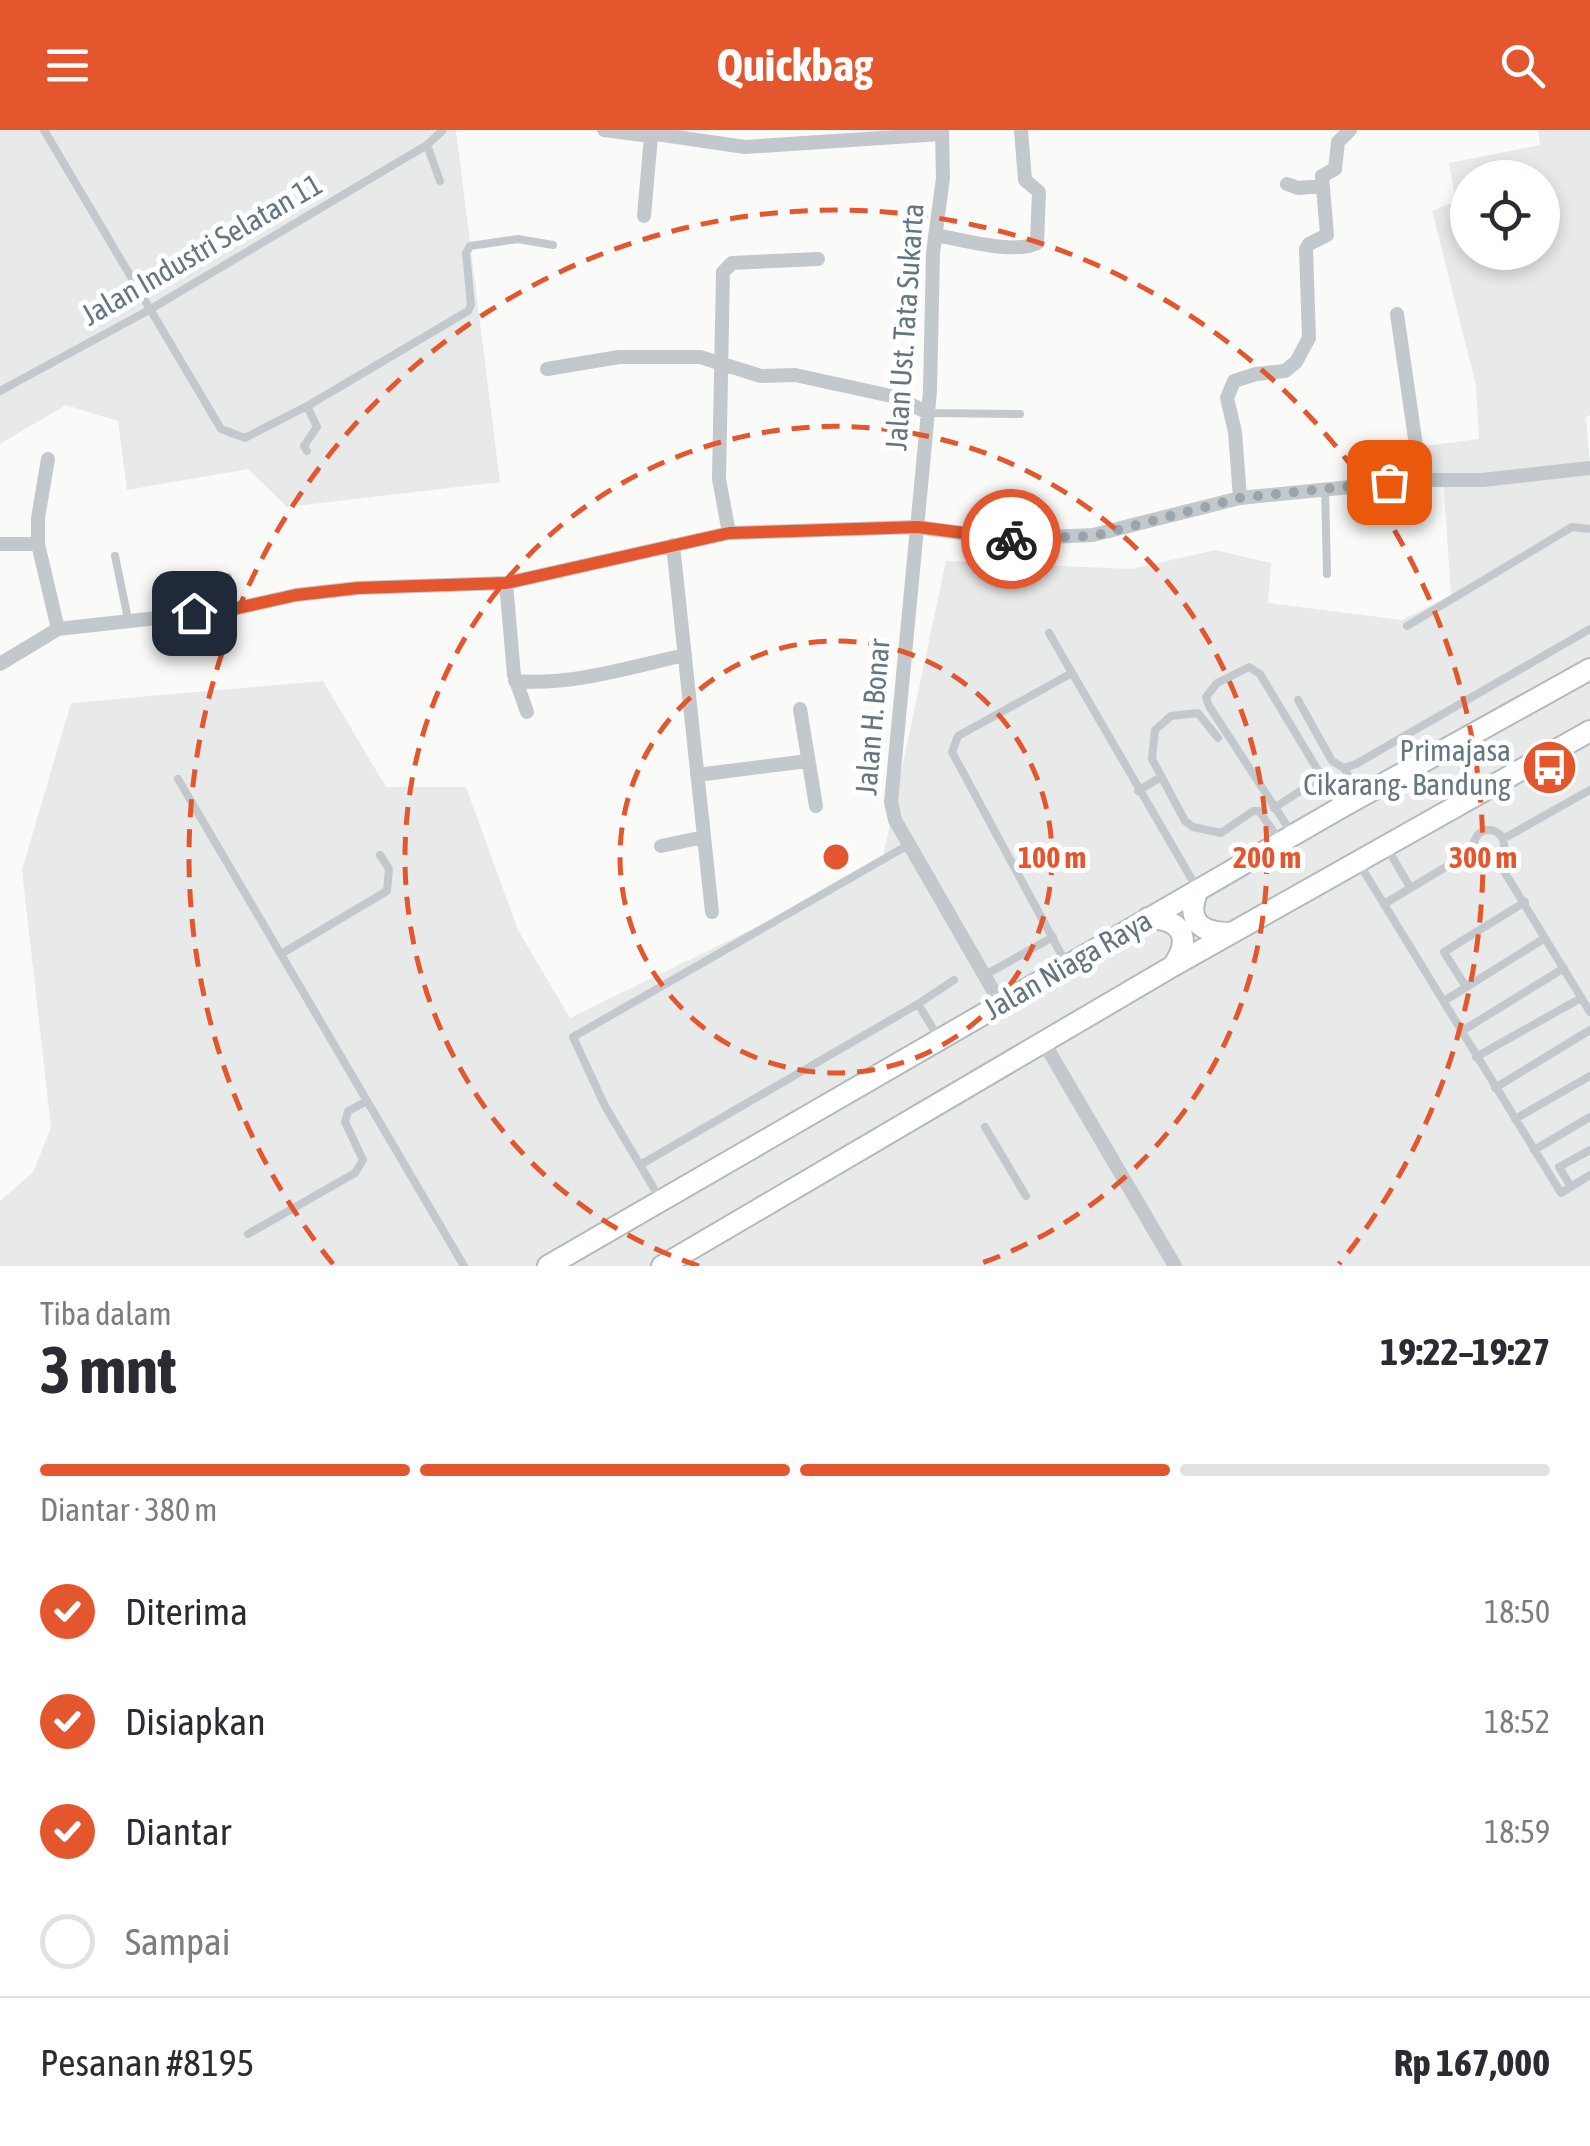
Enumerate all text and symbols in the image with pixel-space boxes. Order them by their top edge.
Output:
icon: menu [40,38,95,93]
icon: search [1495,38,1550,93]
text: Quickbag [717,39,873,91]
map controls [1450,160,1560,270]
button: locate [1450,160,1560,270]
street label: Jalan Industri Selatan 11 [75,166,328,332]
street label: Jalan Ust. Tata Sukarta [878,202,930,452]
pin [1347,440,1432,525]
icon: bag [1362,455,1417,510]
courier [961,489,1061,589]
icon: bike [984,512,1039,567]
pin [152,571,237,656]
icon: home [167,586,222,641]
street label: Jalan H. Bonar [848,636,896,796]
place label: Primajasa Cikarang- Bandung [1303,733,1511,801]
bus stop icon: Primajasa Cikarang- Bandung [1520,738,1580,798]
centre of rings [818,839,854,875]
text: 100 m [1018,840,1086,874]
text: 200 m [1233,840,1301,874]
text: 300 m [1449,840,1517,874]
street label: Jalan Niaga Raya [978,902,1157,1026]
text: Tiba dalam [40,1295,172,1332]
text: 19:22–19:27 [1380,1330,1550,1373]
text: 3 mnt [40,1332,177,1407]
text: Diantar · 380 m [40,1491,217,1528]
icon: check [40,1584,95,1639]
text: Diterima [125,1590,248,1633]
text: 18:50 [1484,1593,1550,1630]
icon: check [40,1694,95,1749]
text: Disiapkan [125,1700,266,1743]
text: 18:52 [1484,1703,1550,1740]
icon: check [40,1804,95,1859]
text: Diantar [125,1810,231,1853]
text: 18:59 [1484,1813,1550,1850]
text: Sampai [125,1920,230,1963]
text: Pesanan #8195 [40,2041,254,2084]
text: Rp 167,000 [1394,2041,1550,2084]

